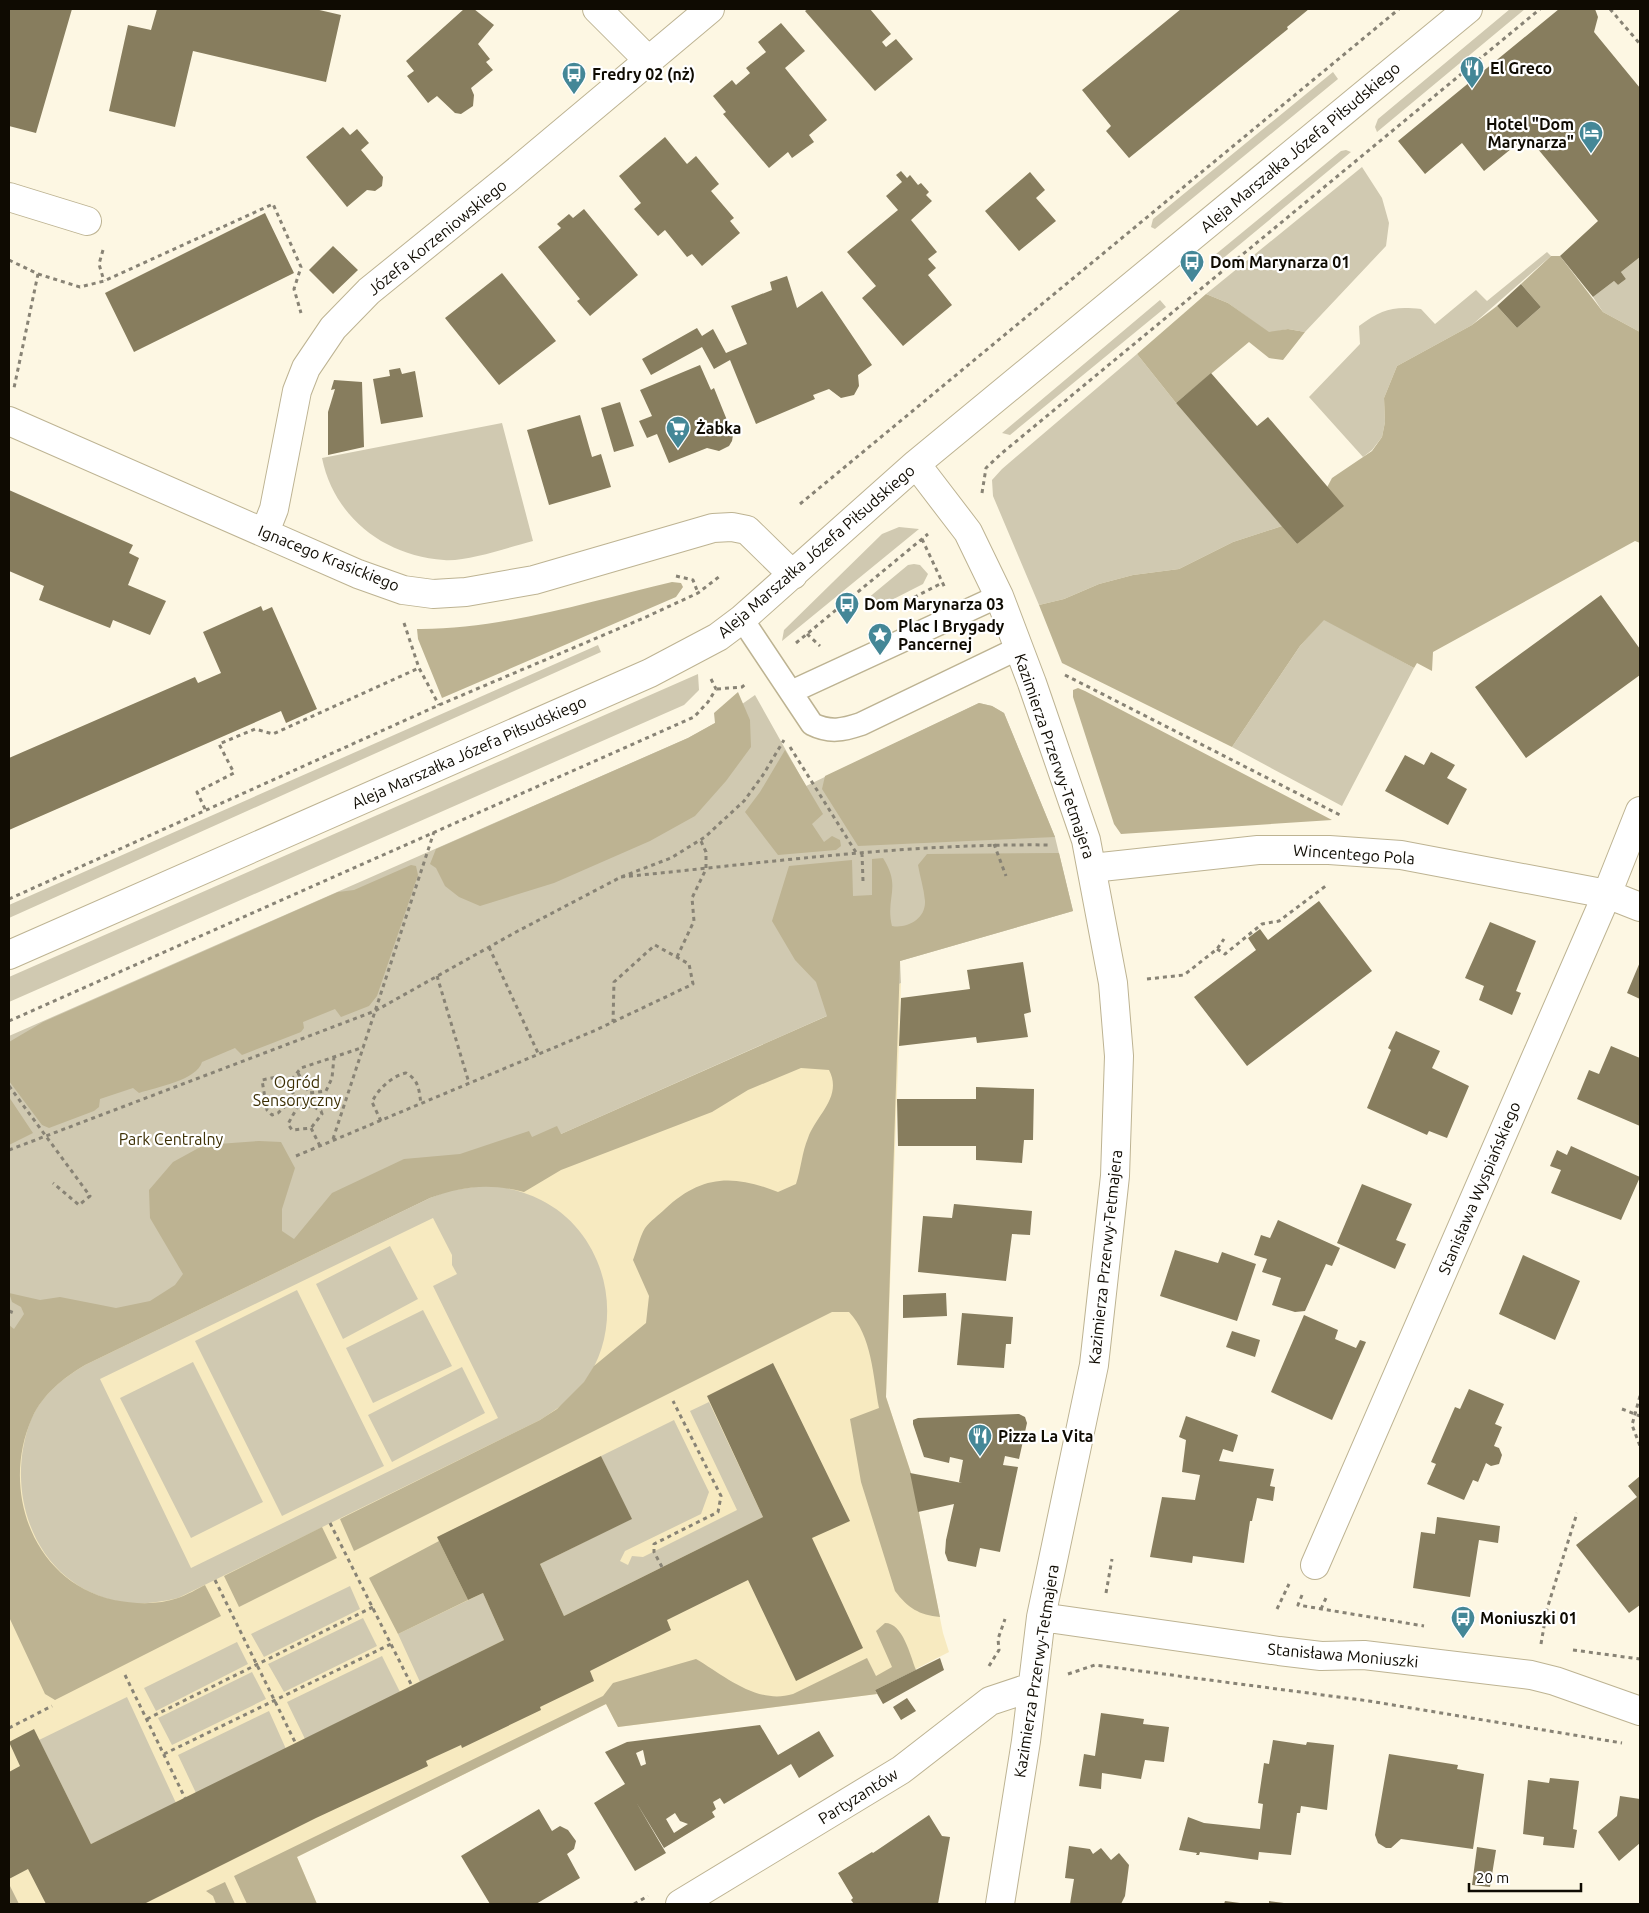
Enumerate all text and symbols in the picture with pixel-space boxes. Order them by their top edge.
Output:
restaurant icon: El Greco [1459,55,1485,89]
street label: Aleja Marszałka Józefa Piłsudskiego [1197,58,1403,236]
place label: El Greco [1490,59,1552,77]
bus stop icon: Fredry 02 (nż) [561,61,587,95]
place label: Fredry 02 (nż) [592,65,695,84]
place label: Hotel "Dom Marynarza" [1486,115,1574,151]
hotel icon: Hotel "Dom Marynarza" [1578,120,1604,154]
street label: Józefa Korzeniowskiego [364,176,510,298]
bus stop icon: Dom Marynarza 01 [1179,249,1205,283]
place label: Dom Marynarza 01 [1210,253,1350,271]
supermarket icon: Żabka [665,415,691,449]
place label: Żabka [696,419,742,437]
street label: Aleja Marszałka Józefa Piłsudskiego [714,461,918,641]
street label: Ignacego Krasickiego [256,521,402,595]
bus stop icon: Dom Marynarza 03 [834,591,860,625]
place label: Dom Marynarza 03 [864,595,1004,613]
place label: Plac I Brygady Pancernej [898,617,1005,653]
place icon: Plac I Brygady Pancernej [867,622,893,656]
street label: Kazimierza Przerwy-Tetmajera [1011,651,1099,861]
street label: Aleja Marszałka Józefa Piłsudskiego [349,692,589,812]
street label: Wincentego Pola [1293,841,1415,867]
park label: Ogród Sensoryczny [253,1073,341,1109]
street label: Stanisława Wyspiańskiego [1434,1099,1524,1277]
park label: Park Centralny [119,1130,224,1148]
street label: Kazimierza Przerwy-Tetmajera [1085,1149,1125,1365]
restaurant icon: Pizza La Vita [967,1423,993,1457]
place label: Pizza La Vita [998,1427,1093,1445]
street label: Kazimierza Przerwy-Tetmajera [1010,1563,1062,1779]
bus stop icon: Moniuszki 01 [1450,1605,1476,1639]
place label: Moniuszki 01 [1480,1609,1578,1627]
street label: Stanisława Moniuszki [1267,1639,1419,1671]
street label: Partyzantów [815,1764,902,1828]
scale bar [1469,1860,1582,1892]
text: 20 m [1476,1869,1509,1886]

